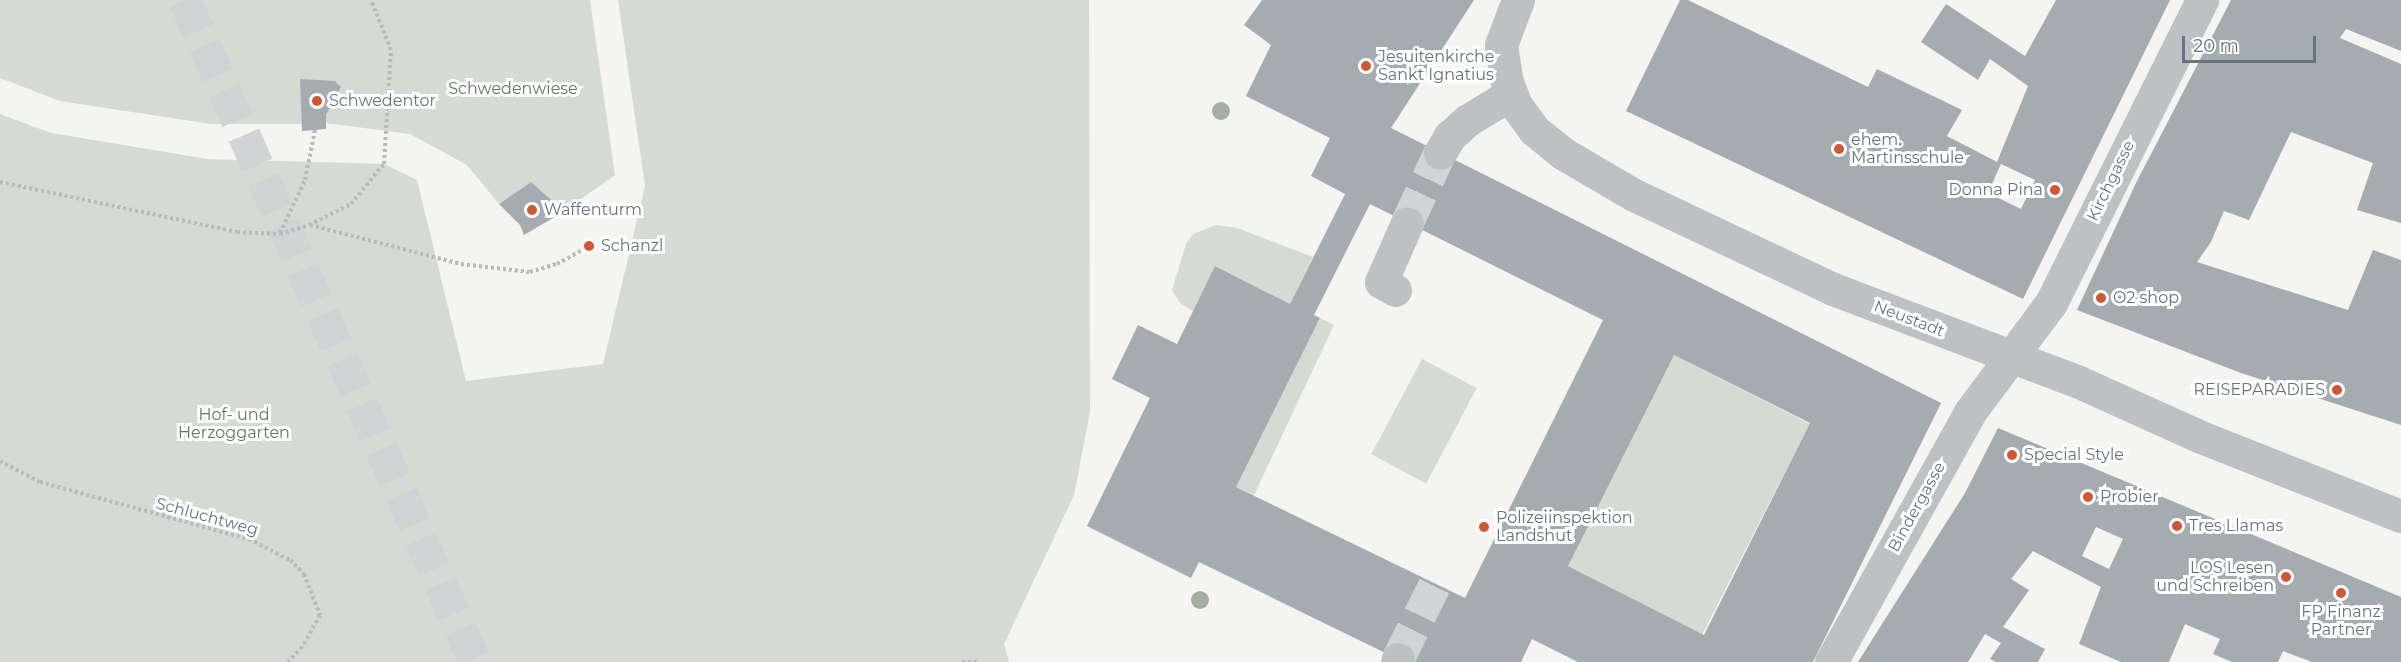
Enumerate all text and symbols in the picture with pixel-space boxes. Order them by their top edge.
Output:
scale bar [2185,24,2318,62]
text: 20 m [2193,35,2239,57]
place label: Jesuitenkirche Sankt Ignatius [1378,47,1495,85]
marker: Jesuitenkirche Sankt Ignatius [1359,59,1373,73]
park label: Schwedenwiese [448,79,578,99]
place label: Schwedentor [329,91,436,111]
marker: Schwedentor [310,94,324,108]
place label: ehem. Martinsschule [1851,130,1964,168]
street label: Kirchgasse [2083,138,2139,224]
marker: ehem. Martinsschule [1832,142,1846,156]
place label: Donna Pina [1948,180,2043,200]
marker: Donna Pina [2048,183,2062,197]
place label: Waffenturm [544,200,642,220]
marker: Waffenturm [525,203,539,217]
place label: Schanzl [601,236,663,256]
marker: Schanzl [582,239,596,253]
place label: O2 shop [2113,288,2179,308]
marker: O2 shop [2094,291,2108,305]
street label: Neustadt [1871,297,1947,341]
place label: REISEPARADIES [2193,380,2325,400]
marker: REISEPARADIES [2330,383,2344,397]
park label: Hof- und Herzoggarten [178,405,290,443]
place label: Special Style [2024,445,2124,465]
marker: Special Style [2005,448,2019,462]
street label: Bindergasse [1884,459,1950,555]
place label: Probier [2100,487,2159,507]
marker: Probier [2081,490,2095,504]
street label: Schluchtweg [154,494,260,540]
place label: Polizeiinspektion Landshut [1496,508,1633,546]
place label: Tres Llamas [2189,516,2283,536]
marker: Tres Llamas [2170,519,2184,533]
marker: Polizeiinspektion Landshut [1477,520,1491,534]
place label: LOS Lesen und Schreiben [2156,558,2274,596]
marker: LOS Lesen und Schreiben [2279,570,2293,584]
marker: FP Finanz Partner [2334,586,2348,600]
place label: FP Finanz Partner [2301,602,2381,640]

